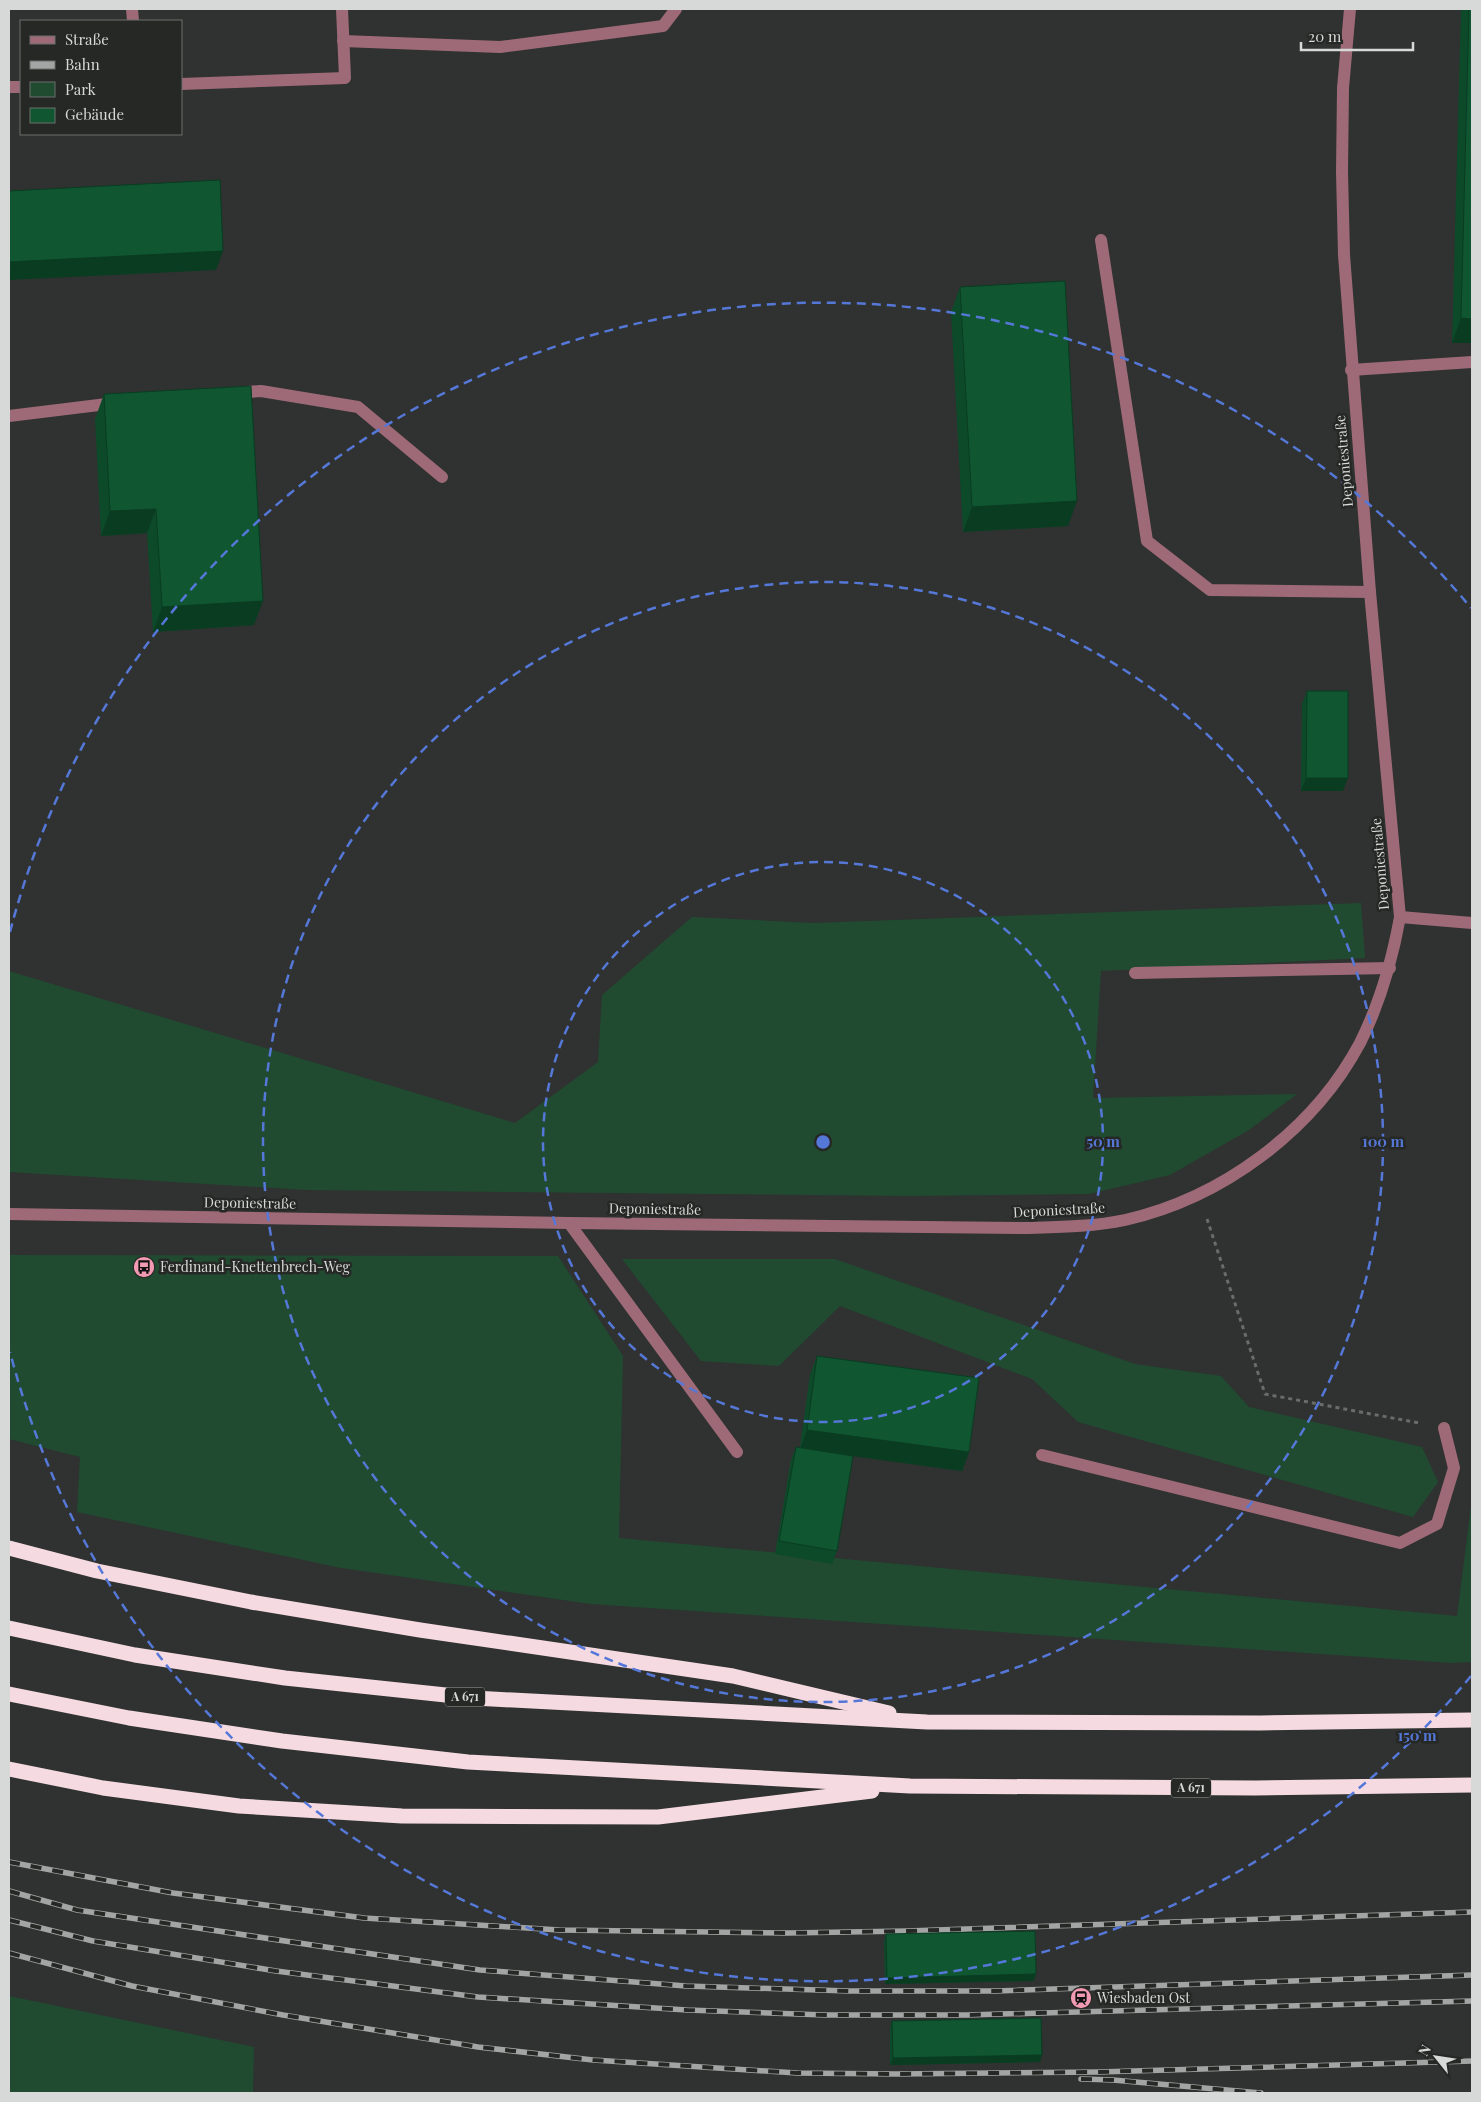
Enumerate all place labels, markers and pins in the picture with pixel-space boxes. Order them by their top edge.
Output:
centre of rings [814,1133,832,1151]
bus stop icon: Ferdinand-Knettenbrech-Weg [132,1255,156,1279]
place label: Ferdinand-Knettenbrech-Weg [160,1257,351,1276]
station icon: Wiesbaden Ost [1069,1986,1093,2010]
place label: Wiesbaden Ost [1096,1988,1191,2007]

